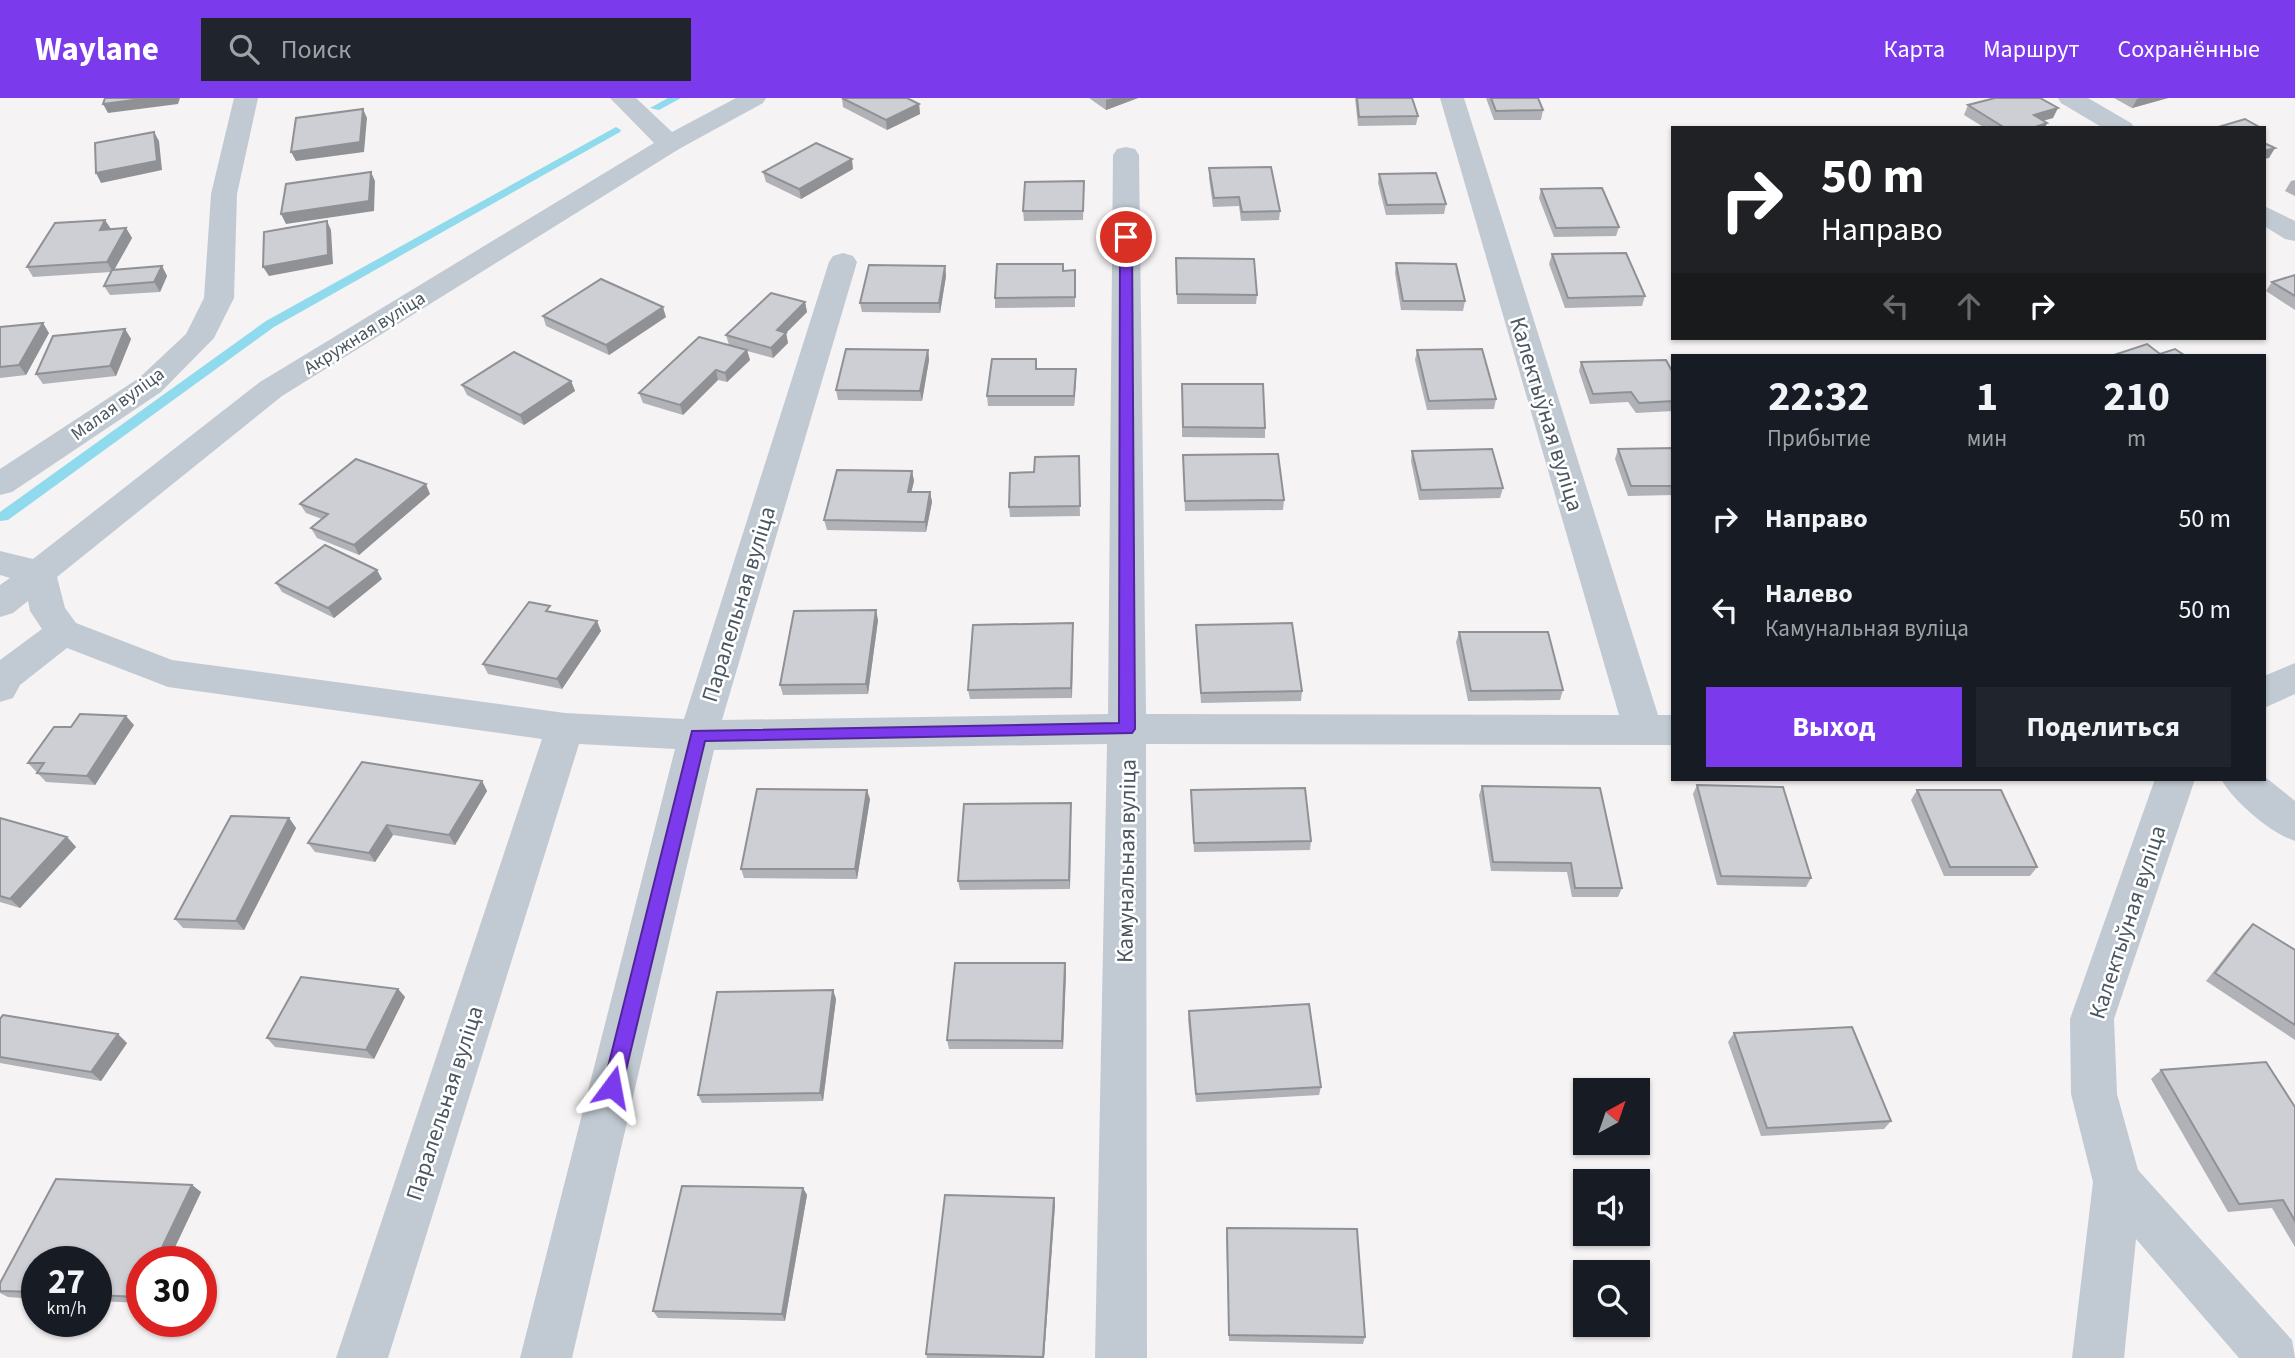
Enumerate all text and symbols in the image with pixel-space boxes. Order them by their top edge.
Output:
search box [201,18,691,81]
text: Waylane [35,26,159,73]
icon: search [225,30,263,68]
text: Поиск [281,31,351,68]
text: Карта [1884,32,1945,67]
text: Маршрут [1983,32,2079,67]
text: Сохранённые [2117,32,2260,67]
text: 50 m [1821,142,1925,212]
icon: right [1706,154,1797,245]
pin [1096,207,1156,267]
text: Направо [1821,207,1943,253]
icon: arrive [1107,218,1145,256]
street label: Акружная вуліца [299,285,431,382]
icon: left [1877,287,1915,325]
icon: ahead [1950,287,1988,325]
icon: right [2023,287,2061,325]
street label: Калектыўная вуліца [1501,313,1592,515]
street label: Малая вуліца [65,361,170,447]
text: 22:32 [1768,367,1870,427]
text: 1 [1976,367,1998,427]
text: 210 [2103,367,2170,427]
text: Прибытие [1767,422,1871,455]
text: мин [1967,422,2007,455]
text: m [2127,422,2146,455]
icon: right [1706,500,1744,538]
text: Направо [1765,500,1868,537]
text: 50 m [2178,500,2231,537]
street label: Паралельная вуліца [693,502,784,706]
text: Налево [1765,575,1853,612]
icon: left [1706,591,1744,629]
text: 50 m [2178,591,2231,628]
text: Камунальная вуліца [1765,612,1969,645]
button: Выход [1706,687,1962,767]
button: Поделиться [1976,687,2231,767]
street label: Камунальная вуліца [1108,759,1145,963]
street label: Калектыўная вуліца [2081,821,2174,1023]
street label: Паралельная вуліца [397,1001,492,1205]
position arrow [575,1050,649,1124]
north arrow [1573,1078,1650,1155]
map controls [1573,1078,1650,1337]
button: sound [1573,1169,1650,1246]
speed limit sign: 30 [126,1246,217,1337]
text: 27 [48,1257,85,1307]
button: search [1573,1260,1650,1337]
text: km/h [47,1296,86,1321]

